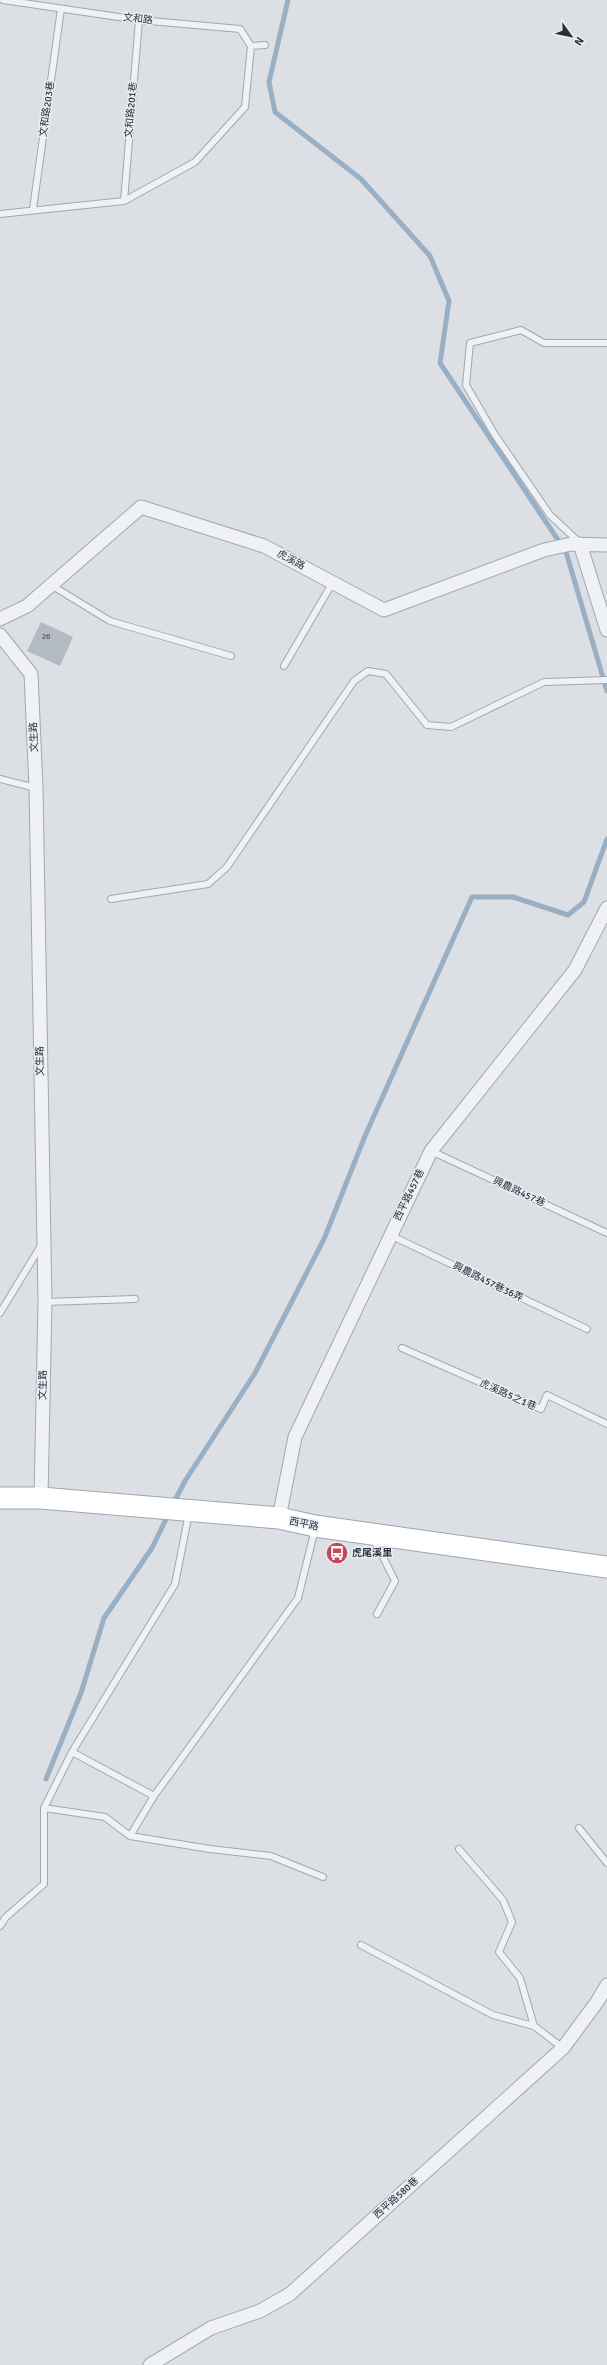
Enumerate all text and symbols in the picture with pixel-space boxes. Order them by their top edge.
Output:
street label: 文和路 [122,11,154,27]
north arrow [551,16,591,56]
text: N [571,34,587,48]
street label: 文和路203巷 [37,80,57,138]
street label: 文和路201巷 [123,81,139,139]
street label: 虎溪路 [275,548,307,572]
house number: 26 [42,631,50,641]
street label: 文生路 [27,722,41,752]
street label: 文生路 [34,1046,46,1076]
street label: 西平路457巷 [391,1167,427,1223]
street label: 興農路457巷 [491,1175,547,1209]
street label: 興農路457巷36弄 [451,1260,525,1304]
street label: 文生路 [37,1370,49,1400]
street label: 虎溪路5之1巷 [478,1377,538,1413]
street label: 西平路 [288,1515,320,1533]
bus stop icon: 虎尾溪里 [324,1540,350,1566]
place label: 虎尾溪里 [352,1547,392,1559]
street label: 西平路580巷 [371,2175,421,2221]

